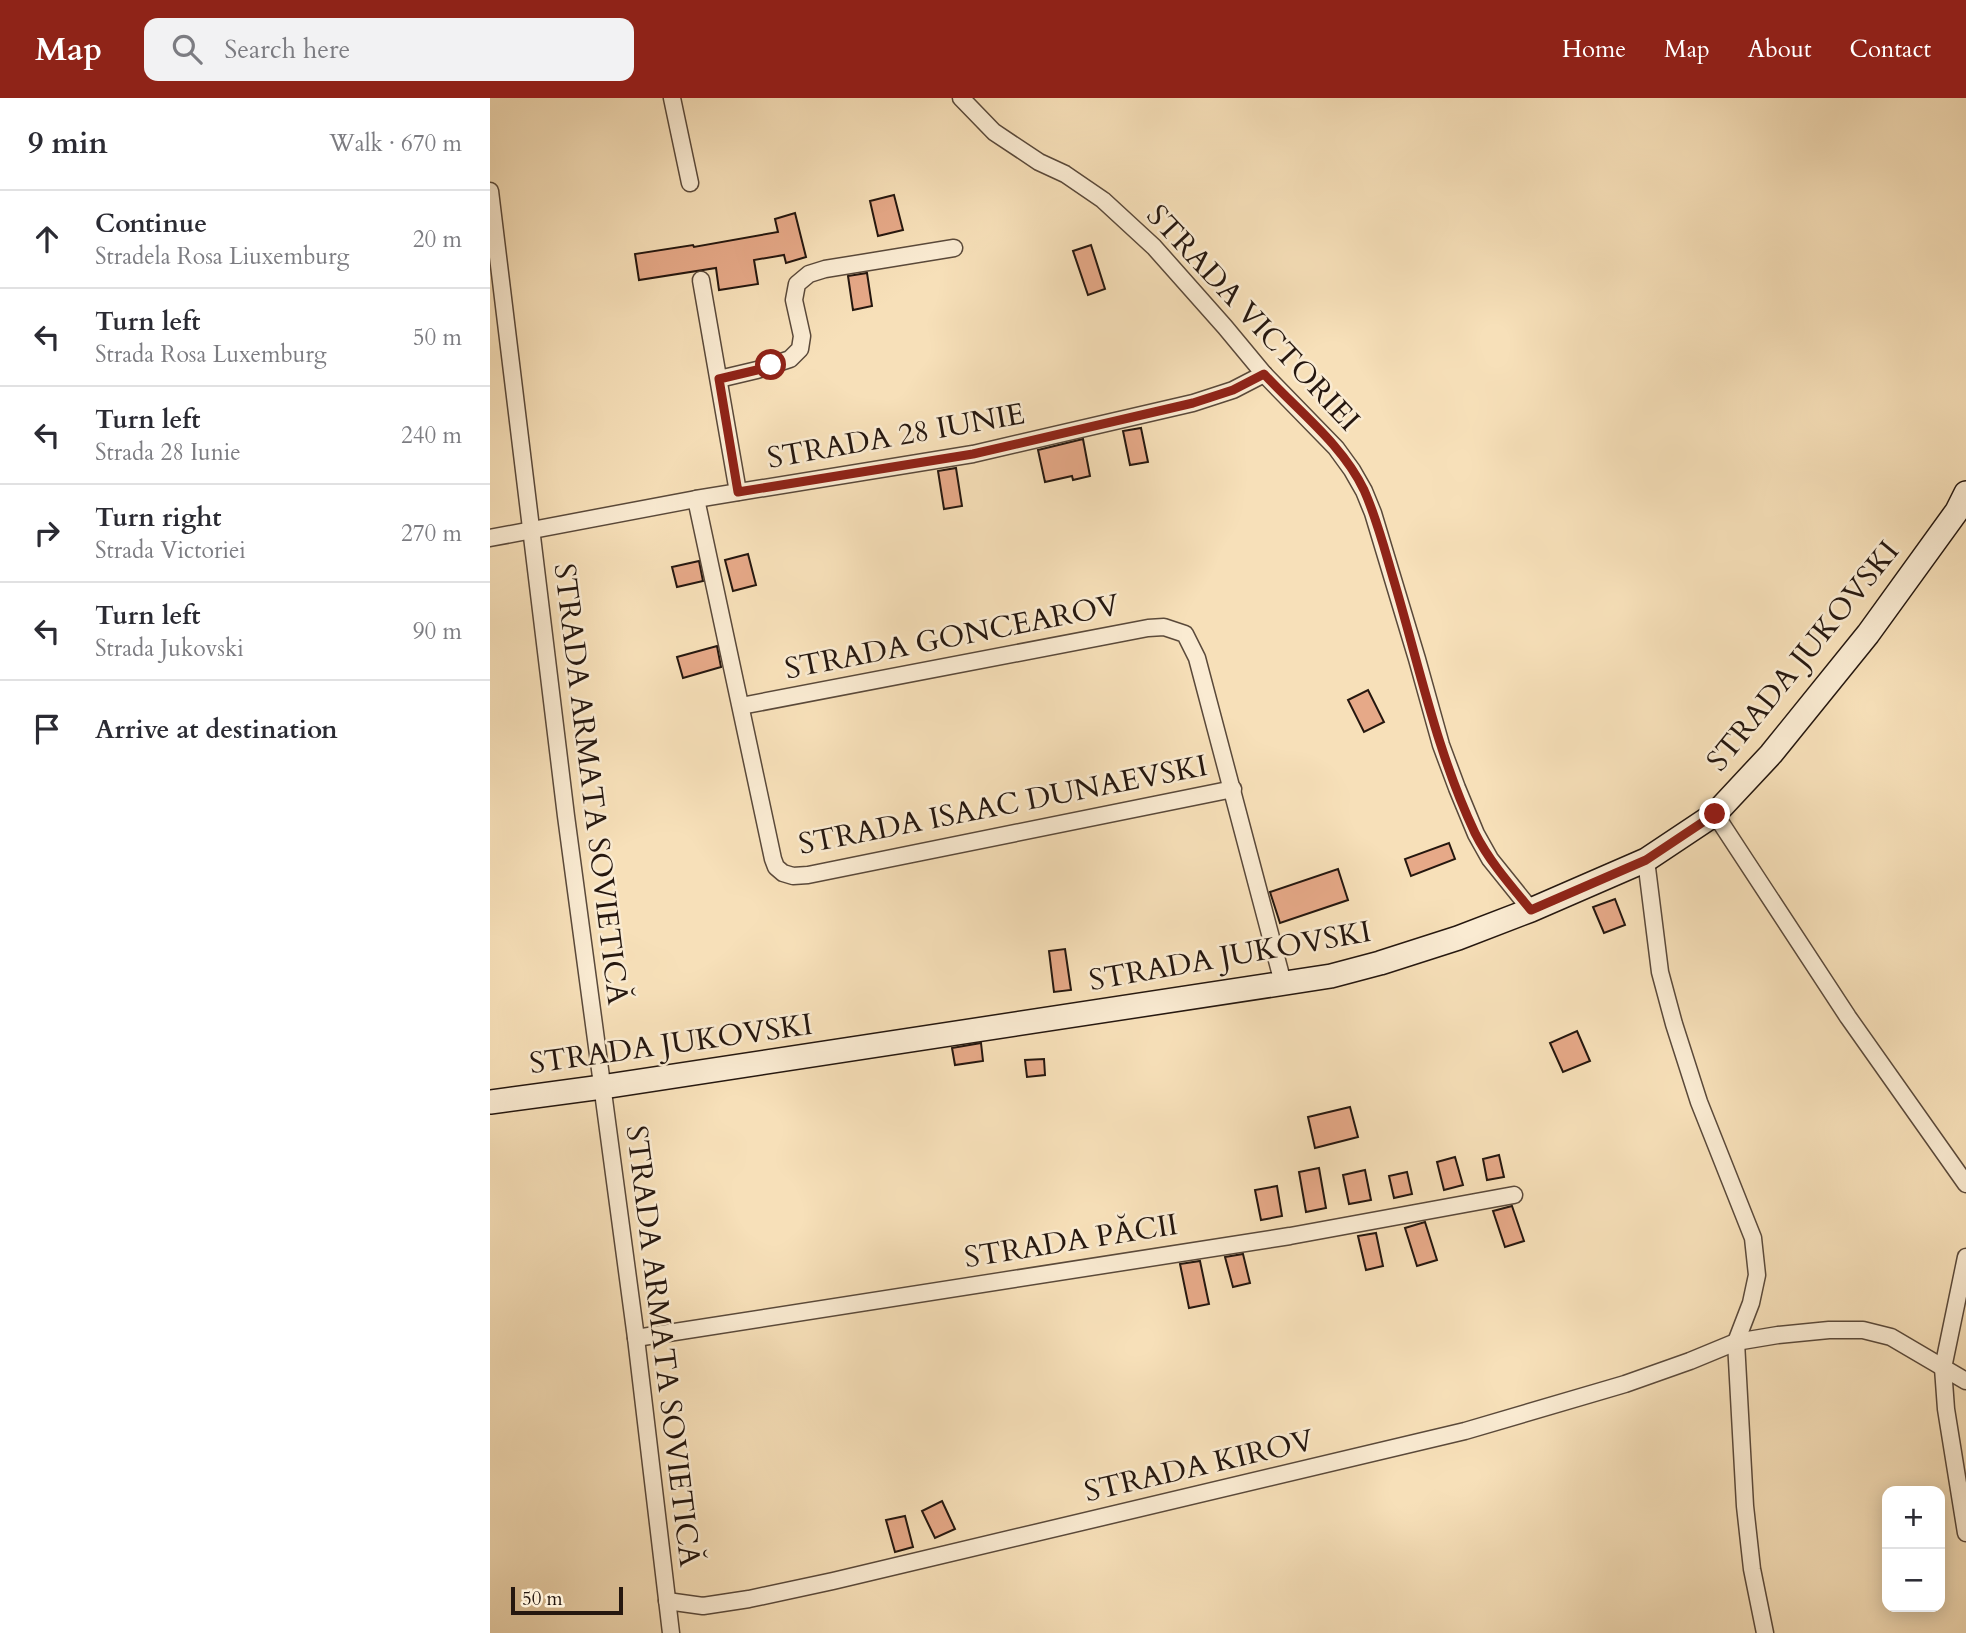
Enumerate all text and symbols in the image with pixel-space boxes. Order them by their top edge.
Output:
search box [144,18,634,81]
text: Map [35,27,102,72]
icon: search [168,30,206,68]
text: Search here [224,32,350,67]
text: Home [1562,33,1626,66]
text: Map [1664,33,1710,66]
text: About [1748,33,1812,66]
text: Contact [1850,33,1931,66]
text: 9 min [28,123,108,164]
text: Walk · 670 m [329,128,462,159]
street label: STRADA VICTORIEI [1137,196,1369,440]
text: Continue [95,206,207,241]
icon: ahead [28,220,66,258]
text: 20 m [413,224,462,255]
text: Stradela Rosa Liuxemburg [95,241,350,272]
text: Turn left [95,304,200,339]
icon: left [28,318,66,356]
text: 50 m [413,322,462,353]
text: Strada Rosa Luxemburg [95,339,327,370]
route start [755,349,786,380]
street label: STRADA 28 IUNIE [764,393,1028,479]
text: Turn left [95,402,200,437]
icon: left [28,416,66,454]
text: 240 m [401,420,462,451]
text: Strada 28 Iunie [95,437,241,468]
text: Turn right [95,500,222,535]
icon: right [28,514,66,552]
text: 270 m [401,518,462,549]
street label: STRADA JUKOVSKI [1697,532,1909,780]
text: Strada Victoriei [95,535,246,566]
street label: STRADA ARMATA SOVIETICĂ [544,561,639,1008]
street label: STRADA GONCEAROV [781,584,1123,690]
text: Turn left [95,598,200,633]
icon: left [28,612,66,650]
text: 90 m [413,616,462,647]
text: Strada Jukovski [95,633,244,664]
icon: arrive [28,710,66,748]
text: Arrive at destination [95,712,338,747]
street label: STRADA ISAAC DUNAEVSKI [795,745,1211,865]
route end [1699,798,1730,829]
street label: STRADA JUKOVSKI [1086,911,1374,1001]
street label: STRADA JUKOVSKI [527,1004,815,1084]
street label: STRADA ARMATA SOVIETICĂ [616,1123,711,1570]
street label: STRADA PĂCII [961,1204,1181,1278]
street label: STRADA KIROV [1080,1420,1318,1512]
map controls [1882,1486,1945,1612]
button: + [1882,1486,1945,1549]
button: − [1882,1549,1945,1612]
scale bar [511,1584,623,1616]
text: 50 m [522,1586,563,1612]

